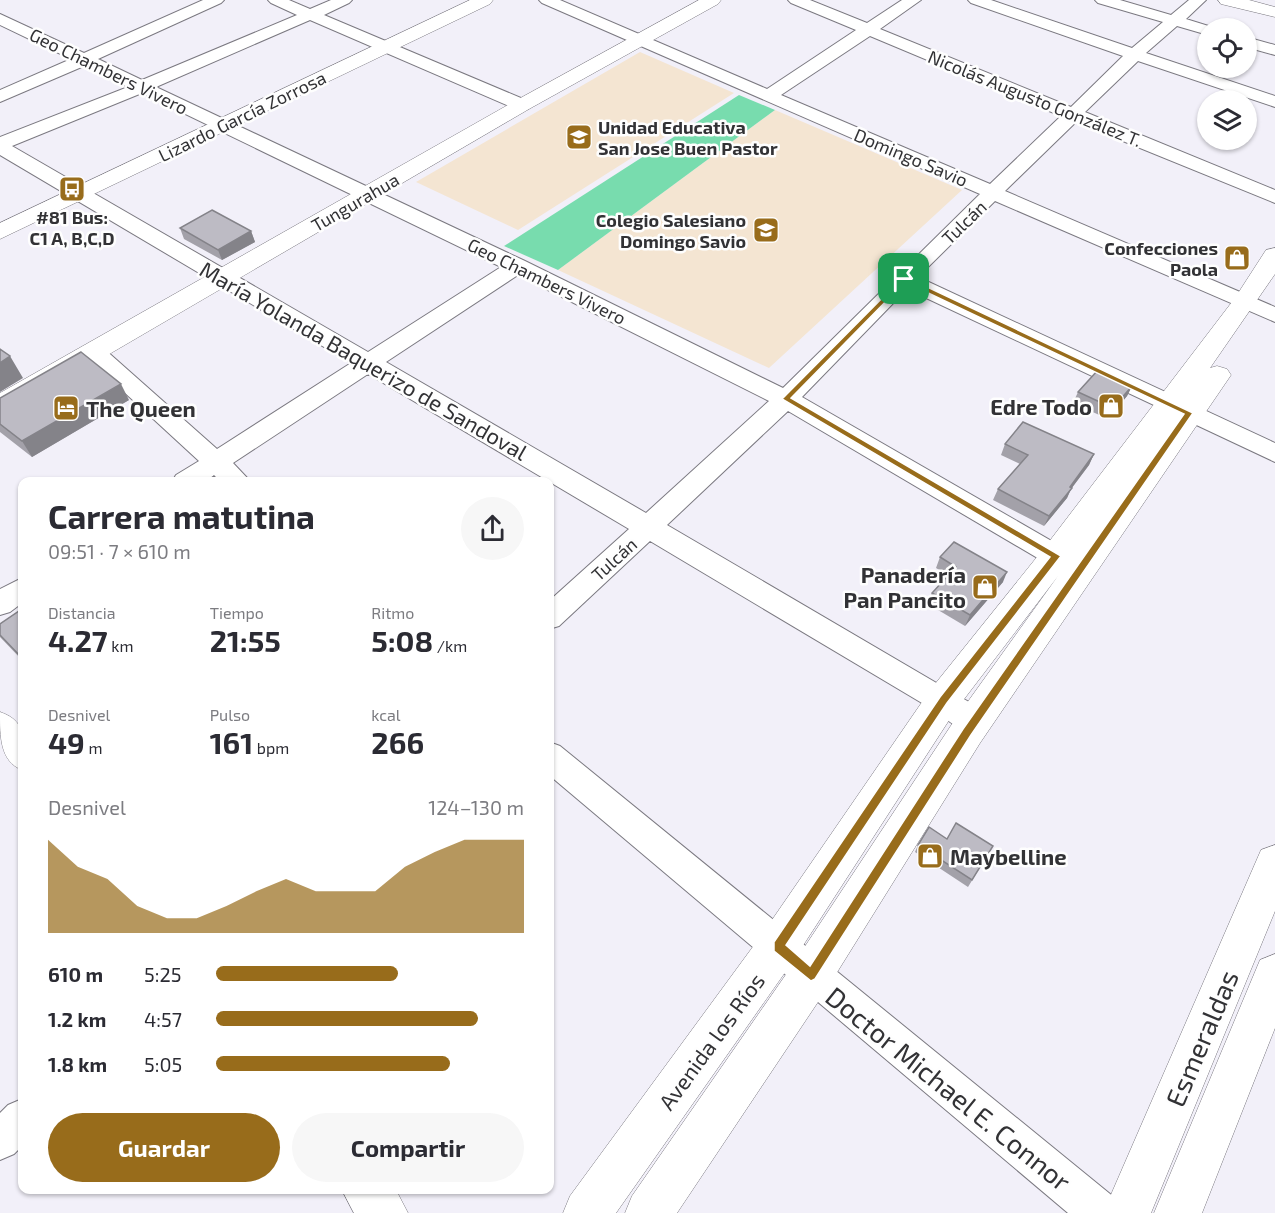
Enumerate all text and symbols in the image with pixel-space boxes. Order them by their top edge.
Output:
map controls [1197,18,1257,150]
button: locate [1197,18,1257,78]
street label: Geo Chambers Vivero [26,23,192,119]
street label: Nicolás Augusto González T. [925,45,1145,151]
street label: Lizardo García Zorrosa [155,66,329,166]
button: layers [1197,90,1257,150]
place label: Unidad Educativa San Jose Buen Pastor [598,116,778,159]
school or university icon: Unidad Educativa San Jose Buen Pastor [564,122,594,152]
street label: Domingo Savio [851,123,971,191]
street label: Tungurahua [307,168,403,236]
bus stop icon: #81 Bus: C1 A, B,C,D [57,174,87,204]
street label: Tulcán [937,195,991,249]
place label: #81 Bus: C1 A, B,C,D [30,206,114,249]
place label: Colegio Salesiano Domingo Savio [596,209,746,252]
school or university icon: Colegio Salesiano Domingo Savio [751,215,781,245]
street label: Geo Chambers Vivero [464,233,630,329]
place label: Confecciones Paola [1104,237,1218,280]
shop icon: Confecciones Paola [1222,243,1252,273]
pin [878,253,929,304]
street label: María Yolanda Baquerizo de Sandoval [196,255,533,465]
icon: arrive [887,262,920,295]
shop icon: Edre Todo [1096,391,1126,421]
hotel icon: The Queen [51,393,81,423]
place label: Edre Todo [990,393,1092,419]
place label: The Queen [86,395,196,422]
text: Carrera matutina [48,496,315,536]
button: share [461,497,524,560]
street label: Tulcán [587,533,641,585]
text: 09:51 · 7 × 610 m [48,539,191,563]
place label: Panadería Pan Pancito [843,561,966,612]
shop icon: Panadería Pan Pancito [970,572,1000,602]
text: Distancia [48,603,115,622]
text: Tiempo [210,603,264,622]
text: Ritmo [371,603,414,622]
text: 4.27 [48,622,108,658]
text: 21:55 [210,622,281,658]
text: 5:08 [371,622,433,658]
text: km [108,636,133,655]
text: /km [433,636,467,655]
text: Desnivel [48,705,110,724]
text: Pulso [210,705,250,724]
text: kcal [371,705,401,724]
text: 49 [48,724,85,760]
text: 161 [210,724,253,760]
text: 266 [371,724,424,760]
text: m [85,738,102,757]
text: bpm [253,738,289,757]
text: Desnivel [48,795,126,819]
text: 124–130 m [428,795,524,819]
shop icon: Maybelline [915,841,945,871]
place label: Maybelline [950,843,1067,870]
text: 610 m [48,962,103,986]
text: 5:25 [144,962,181,986]
street label: Esmeraldas [1158,965,1244,1111]
street label: Avenida los Ríos [653,968,769,1114]
street label: Doctor Michael E. Connor [820,979,1078,1197]
text: 1.2 km [48,1007,106,1031]
text: 4:57 [144,1007,182,1031]
text: 1.8 km [48,1052,107,1076]
text: 5:05 [144,1052,182,1076]
button: Guardar [48,1113,280,1182]
button: Compartir [292,1113,524,1182]

